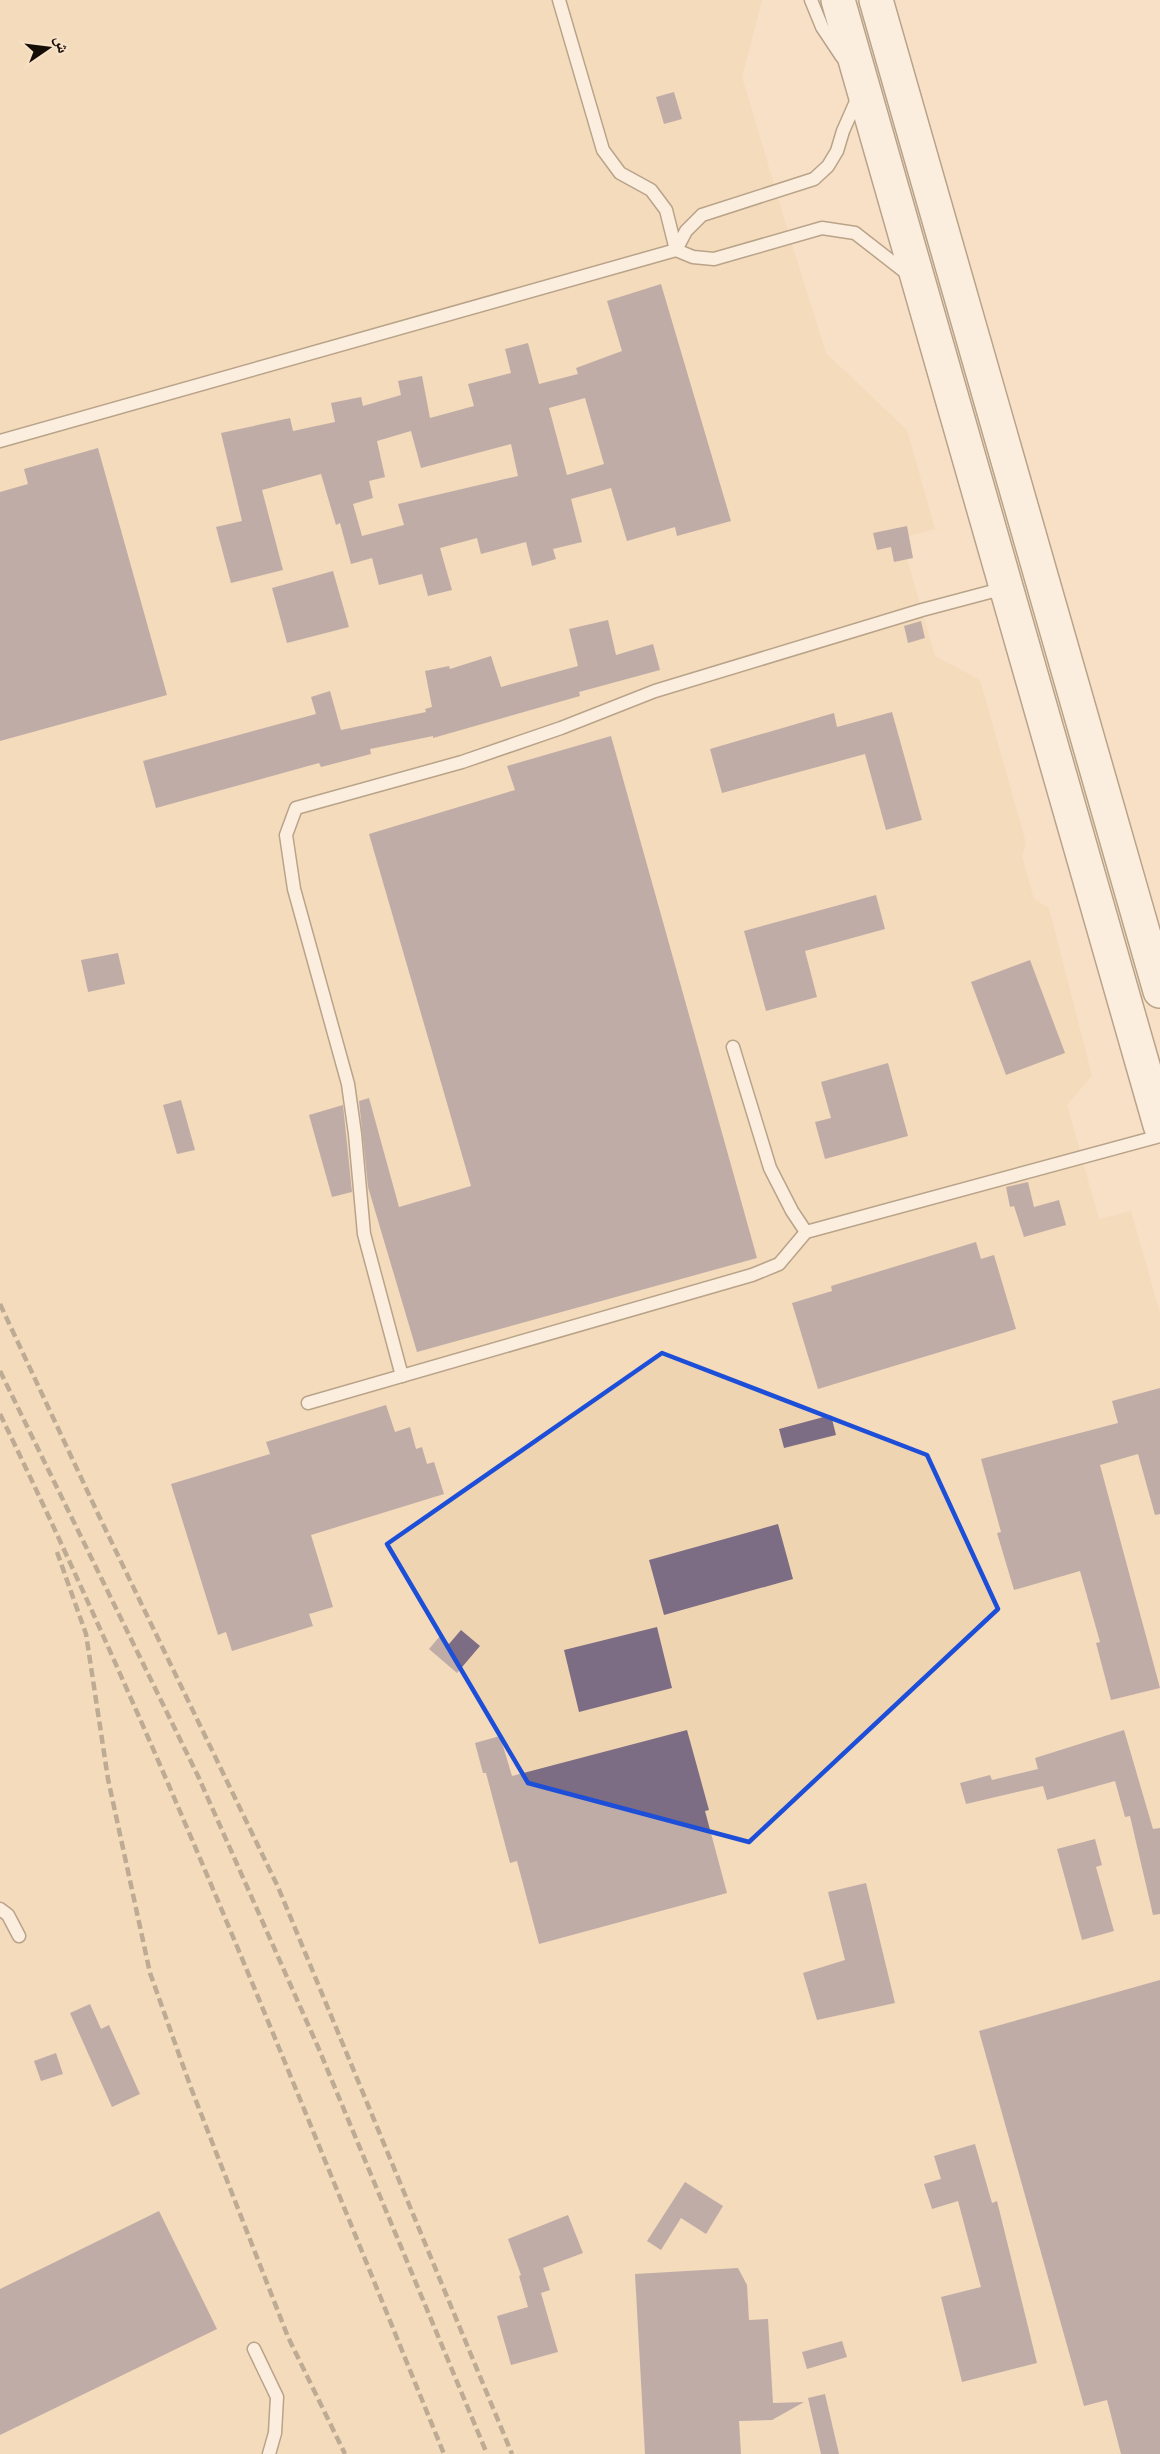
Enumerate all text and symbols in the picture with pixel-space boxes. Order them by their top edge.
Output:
north arrow [18,18,78,78]
text: ش [51,34,74,55]

